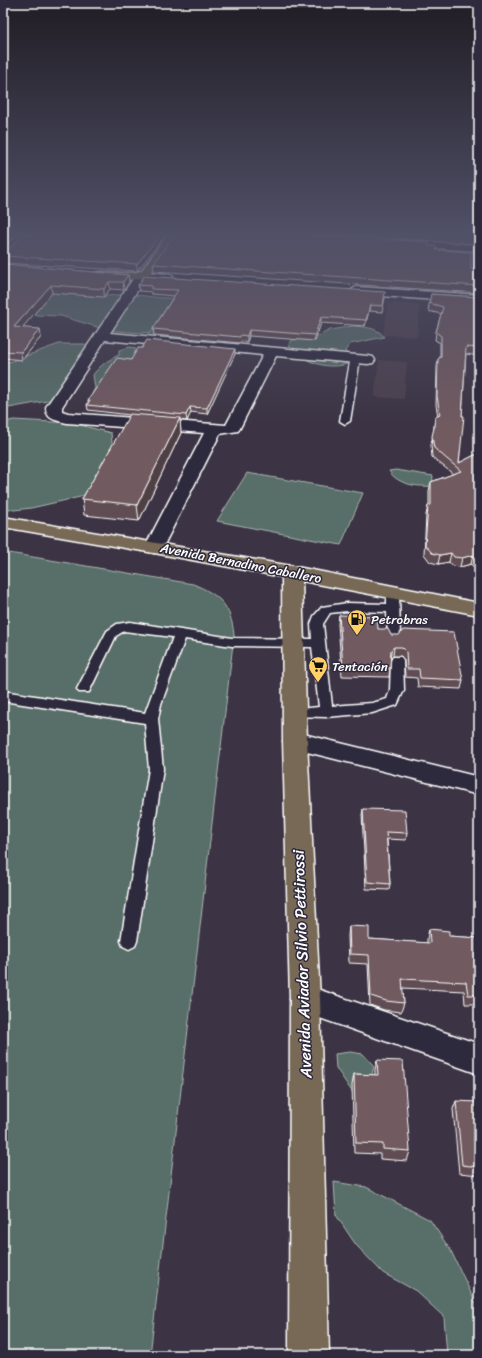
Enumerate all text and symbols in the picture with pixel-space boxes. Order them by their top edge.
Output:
street label: Avenida Bernadino Caballero [157,536,324,590]
fuel station icon: Petrobras [346,608,368,636]
place label: Petrobras [371,608,428,631]
supermarket icon: Tentación [307,655,329,683]
place label: Tentación [332,655,388,678]
street label: Avenida Aviador Silvio Pettirossi [283,849,321,1080]

